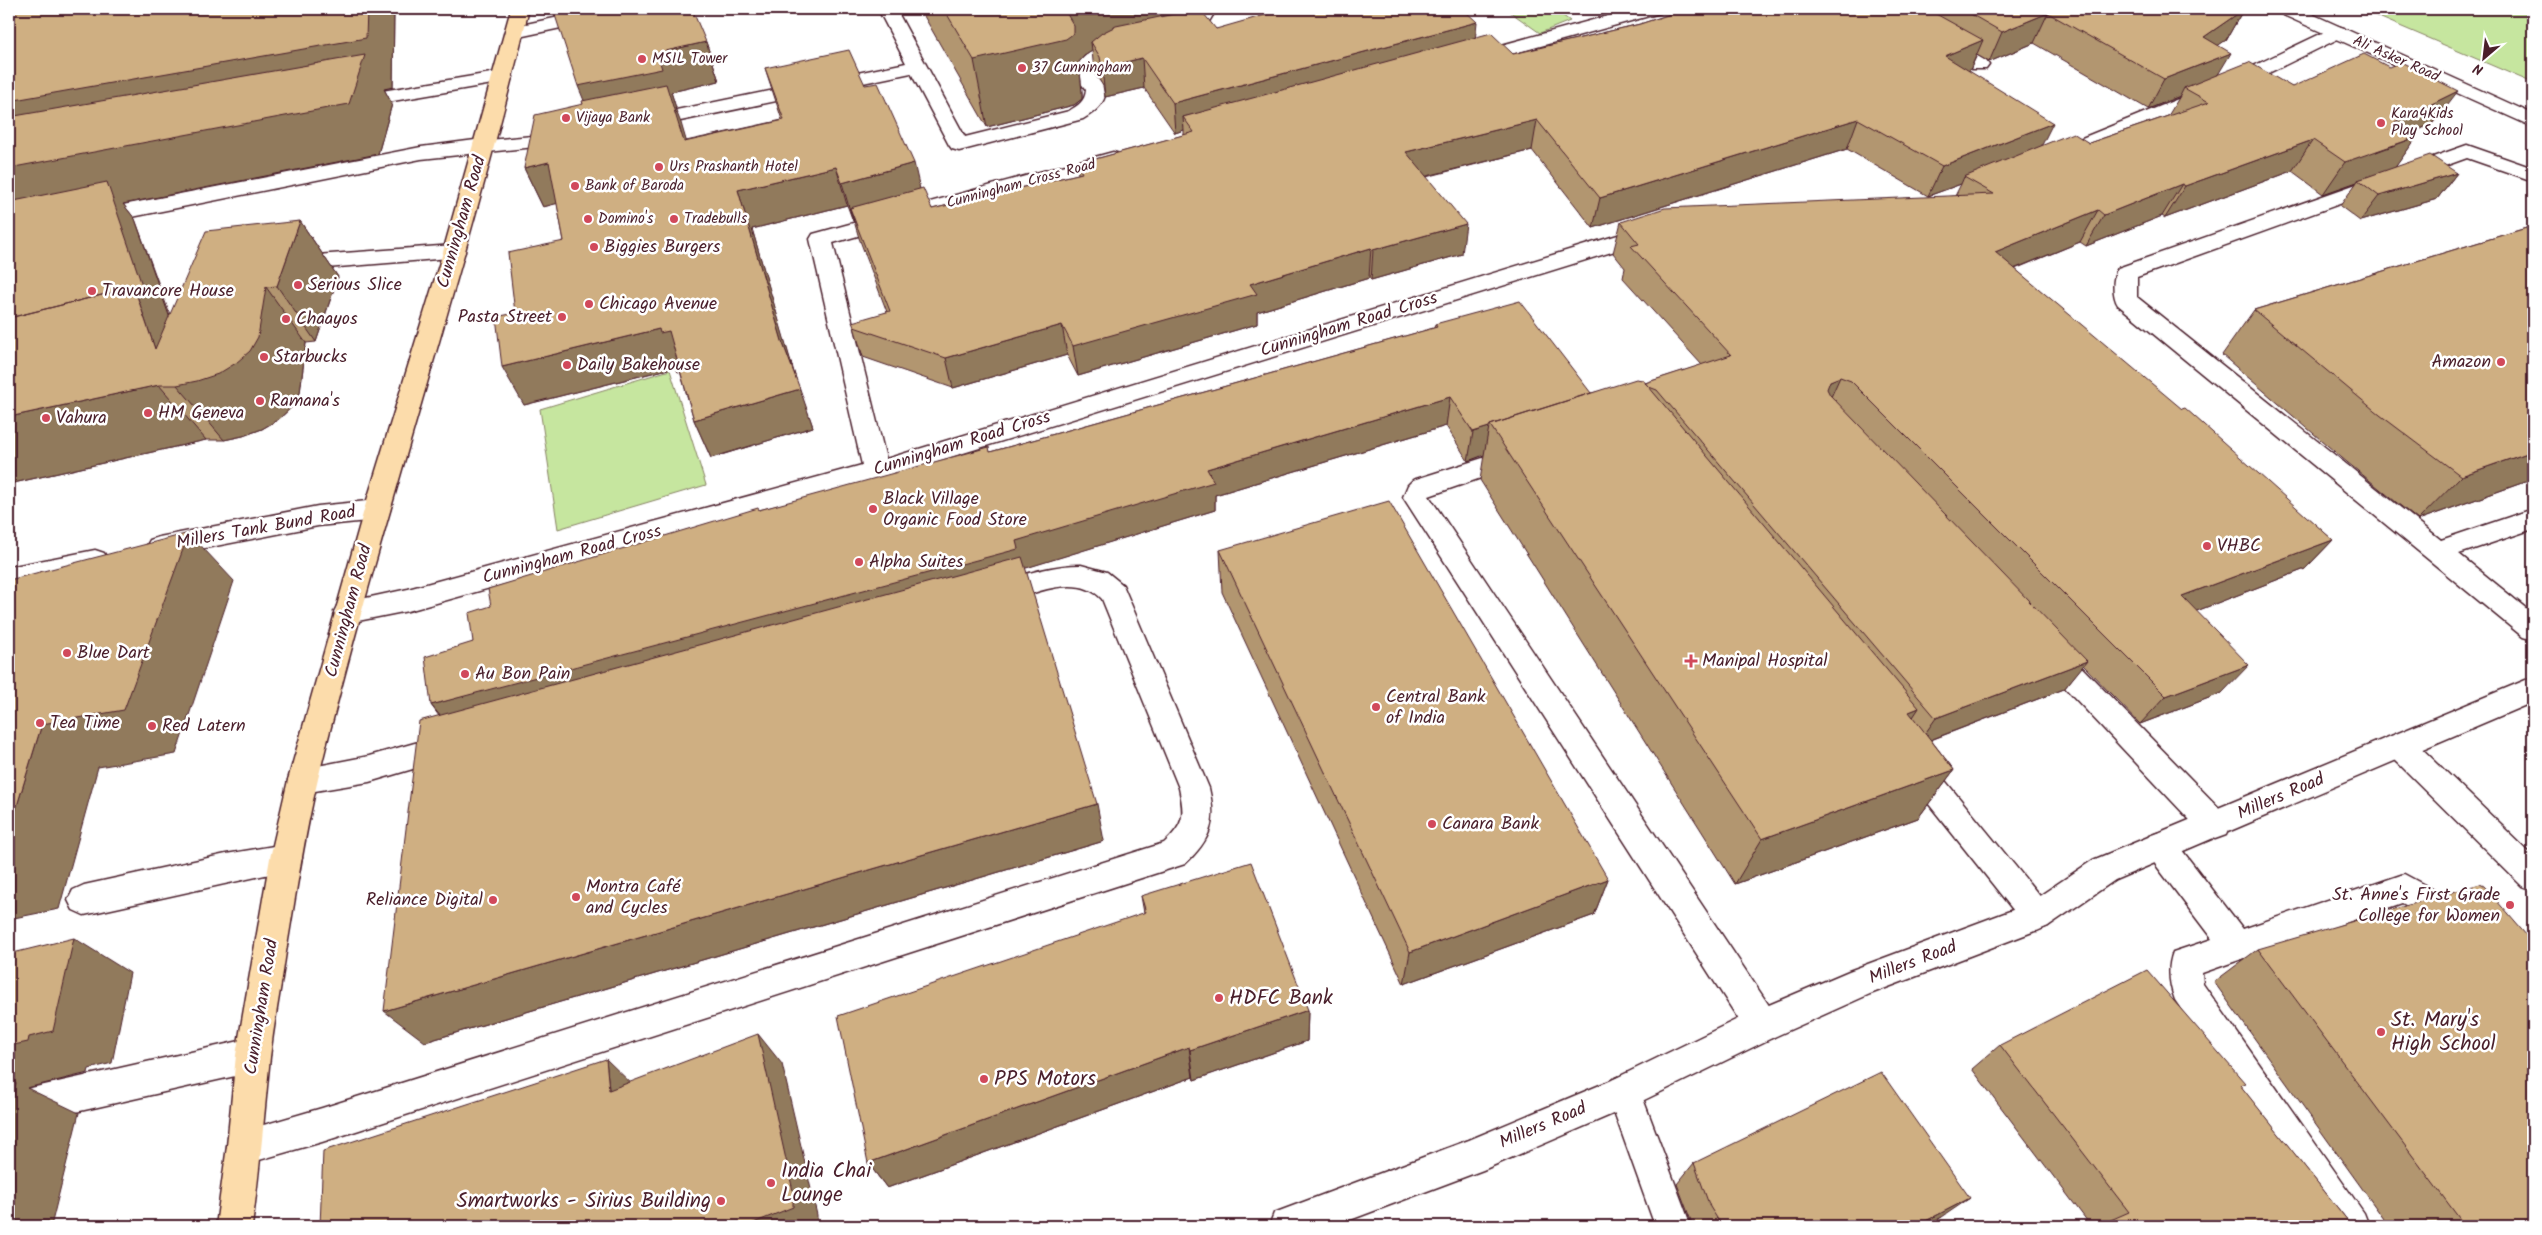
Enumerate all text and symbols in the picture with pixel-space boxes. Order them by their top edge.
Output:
street label: Ali Asker Road [2349,29,2444,89]
north arrow [2460,32,2510,82]
place label: MSIL Tower [652,47,728,71]
marker: MSIL Tower [636,53,648,65]
place label: 37 Cunningham [1032,56,1131,80]
text: N [2469,57,2487,80]
marker: 37 Cunningham [1016,62,1028,74]
place label: Kara4Kids Play School [2391,102,2463,143]
place label: Vijaya Bank [576,106,651,130]
marker: Vijaya Bank [560,112,572,124]
marker: Kara4Kids Play School [2375,117,2387,129]
street label: Cunningham Road [429,151,495,292]
street label: Cunningham Cross Road [944,152,1099,215]
place label: Urs Prashanth Hotel [669,155,798,179]
marker: Urs Prashanth Hotel [653,161,665,173]
place label: Bank of Baroda [585,174,684,198]
marker: Bank of Baroda [569,180,581,192]
place label: Domino's [598,207,654,231]
place label: Tradebulls [684,207,748,231]
marker: Domino's [582,213,594,225]
marker: Tradebulls [668,213,680,225]
place label: Biggies Burgers [604,233,721,262]
marker: Biggies Burgers [588,241,600,253]
place label: Serious Slice [308,271,402,300]
place label: Travancore House [102,277,234,306]
marker: Serious Slice [292,279,304,291]
street label: Cunningham Road Cross [1257,284,1442,366]
marker: Travancore House [86,285,98,297]
place label: Chicago Avenue [599,290,717,319]
marker: Chicago Avenue [583,298,595,310]
place label: Pasta Street [458,303,553,332]
place label: Chaayos [296,305,358,334]
marker: Pasta Street [556,311,568,323]
marker: Chaayos [280,313,292,325]
place label: Starbucks [274,343,347,372]
place label: Amazon [2432,348,2491,377]
marker: Starbucks [258,351,270,363]
place label: Daily Bakehouse [577,351,700,380]
marker: Amazon [2495,356,2507,368]
marker: Daily Bakehouse [561,359,573,371]
place label: Ramana's [270,387,340,416]
marker: Ramana's [254,395,266,407]
place label: HM Geneva [158,399,244,428]
street label: Cunningham Road Cross [870,403,1055,485]
place label: Vahura [56,404,107,433]
marker: HM Geneva [142,407,154,419]
marker: Vahura [40,412,52,424]
place label: Black Village Organic Food Store [883,485,1027,535]
street label: Millers Tank Bund Road [174,498,359,558]
marker: Black Village Organic Food Store [867,503,879,515]
street label: Cunningham Road Cross [479,517,665,593]
place label: VHBC [2217,532,2261,561]
street label: Cunningham Road [317,540,381,681]
marker: VHBC [2201,540,2213,552]
place label: Alpha Suites [869,548,964,577]
marker: Alpha Suites [853,556,865,568]
place label: Blue Dart [77,639,151,668]
marker: Blue Dart [61,647,73,659]
place label: Manipal Hospital [1702,647,1828,676]
marker: Manipal Hospital [1684,654,1698,668]
place label: Au Bon Pain [475,660,570,689]
marker: Au Bon Pain [459,668,471,680]
place label: Central Bank of India [1386,683,1486,733]
marker: Central Bank of India [1370,701,1382,713]
place label: Tea Time [50,709,120,738]
place label: Red Latern [162,712,246,741]
marker: Tea Time [34,717,46,729]
marker: Red Latern [146,720,158,732]
street label: Millers Road [2233,765,2330,828]
place label: Canara Bank [1442,810,1539,839]
marker: Canara Bank [1426,818,1438,830]
place label: Montra Café and Cycles [586,873,682,923]
place label: St. Anne's First Grade College for Women [2332,881,2500,931]
place label: Reliance Digital [366,886,484,915]
marker: Montra Café and Cycles [570,891,582,903]
marker: Reliance Digital [487,894,499,906]
marker: St. Anne's First Grade College for Women [2504,899,2516,911]
street label: Millers Road [1865,933,1962,993]
street label: Cunningham Road [237,936,287,1077]
place label: HDFC Bank [1229,982,1333,1015]
marker: HDFC Bank [1213,992,1225,1004]
place label: St. Mary's High School [2391,1004,2496,1061]
marker: St. Mary's High School [2375,1026,2387,1038]
place label: PPS Motors [994,1063,1096,1096]
marker: PPS Motors [978,1073,990,1085]
street label: Millers Road [1495,1094,1592,1157]
place label: India Chai Lounge [781,1155,872,1212]
marker: India Chai Lounge [765,1177,777,1189]
place label: Smartworks - Sirius Building [457,1185,711,1218]
marker: Smartworks - Sirius Building [715,1195,727,1207]

